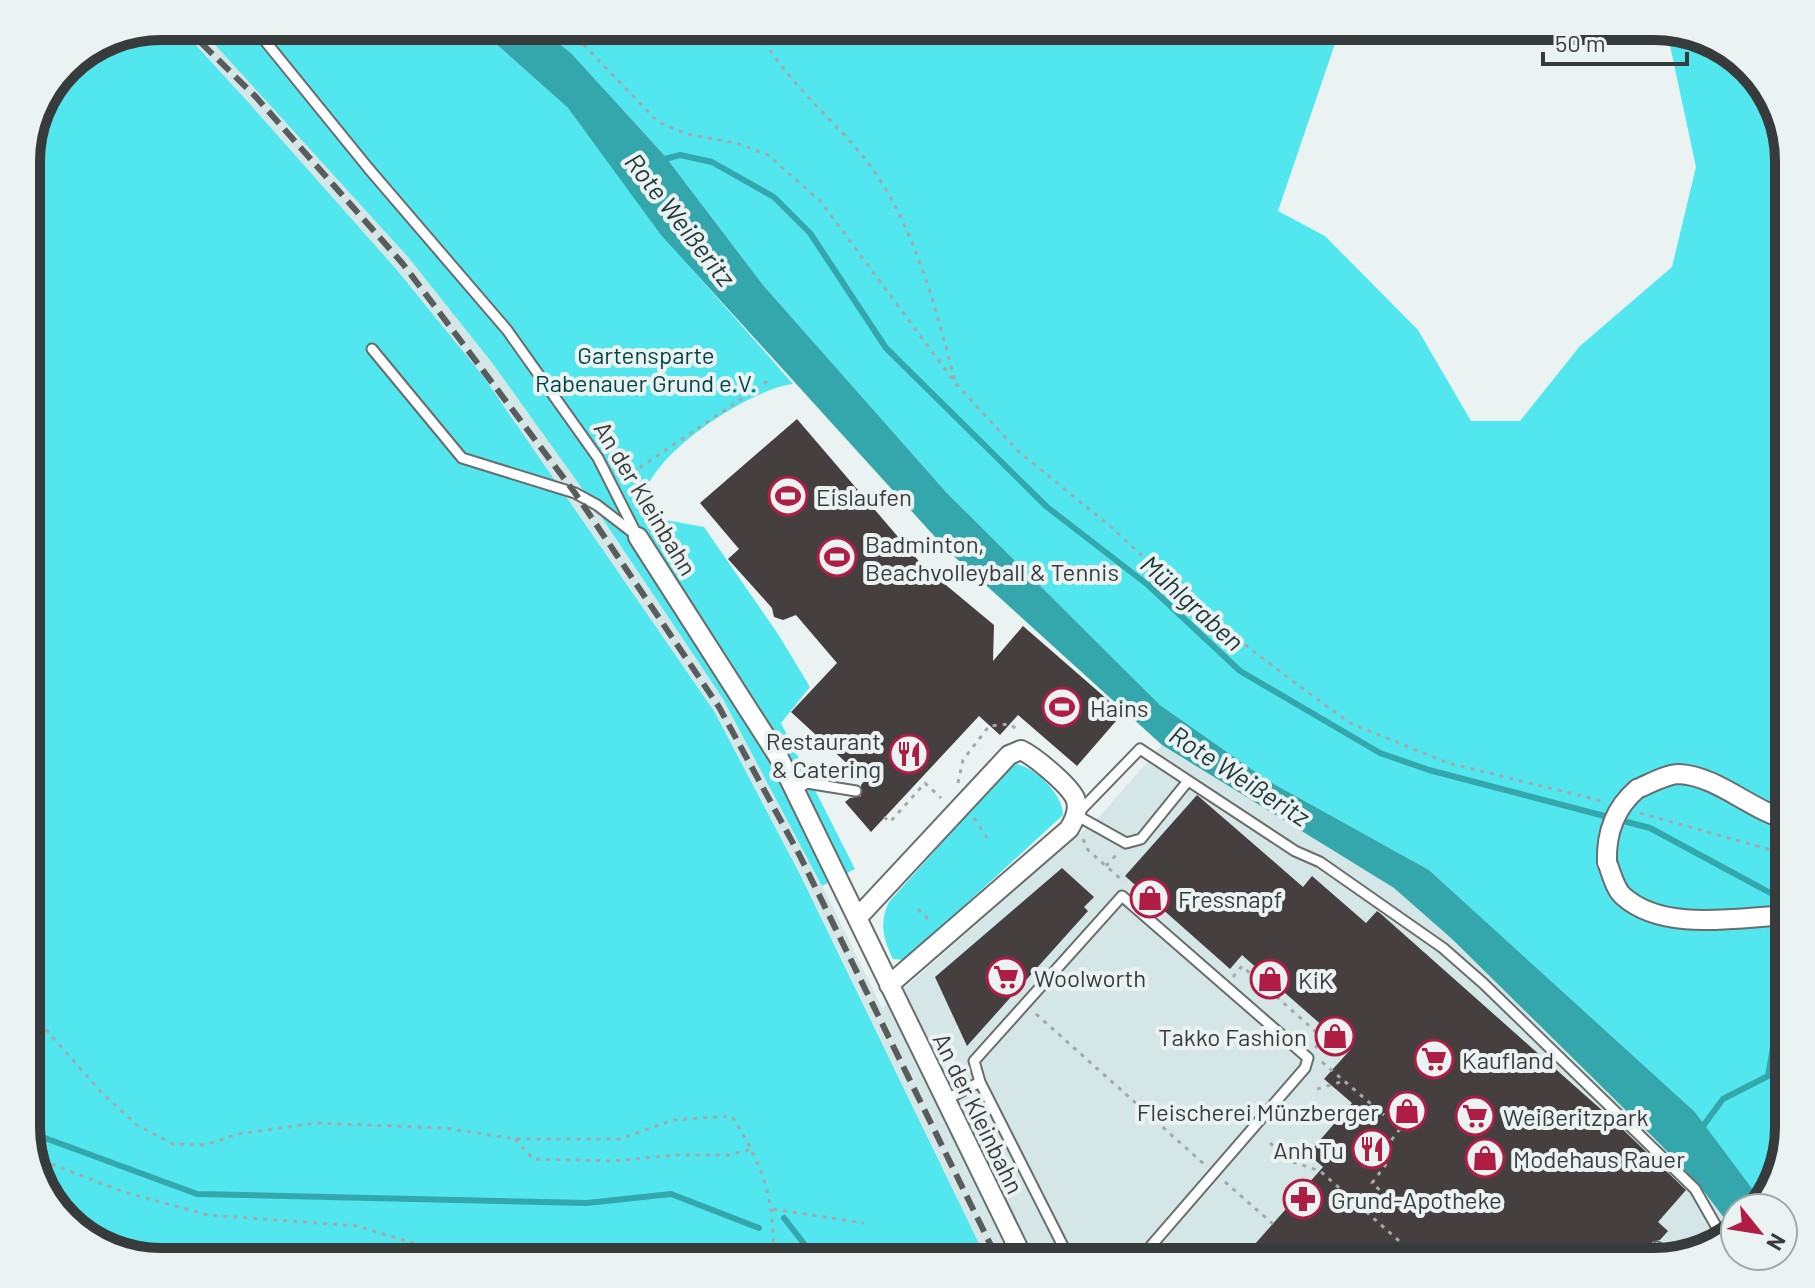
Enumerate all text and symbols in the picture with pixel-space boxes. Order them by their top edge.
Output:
scale bar [1543,16,1687,66]
text: 50 m [1555,28,1606,57]
water label: Rote Weißeritz [619,146,743,292]
park label: Gartensparte Rabenauer Grund e.V. [535,340,757,397]
street label: An der Kleinbahn [589,416,703,580]
sports icon: Eislaufen [767,475,809,517]
place label: Eislaufen [816,482,912,511]
place label: Badminton, Beachvolleyball & Tennis [865,529,1119,586]
sports icon: Badminton, Beachvolleyball & Tennis [816,536,858,578]
water label: Mühlgraben [1135,548,1251,656]
sports icon: Hains [1041,686,1083,728]
place label: Hains [1090,693,1149,722]
water label: Rote Weißeritz [1164,718,1316,832]
place label: Restaurant & Catering [766,726,881,783]
restaurant icon: Restaurant & Catering [888,733,930,775]
shop icon: Fressnapf [1129,877,1171,919]
place label: Fressnapf [1178,884,1282,913]
supermarket icon: Woolworth [985,956,1027,998]
shop icon: KiK [1249,958,1291,1000]
place label: Woolworth [1034,963,1146,992]
place label: KiK [1298,965,1334,994]
shop icon: Takko Fashion [1314,1015,1356,1057]
place label: Takko Fashion [1158,1022,1307,1051]
street label: An der Kleinbahn [928,1028,1030,1198]
supermarket icon: Kaufland [1413,1038,1455,1080]
place label: Kaufland [1462,1045,1554,1074]
shop icon: Fleischerei Münzberger [1386,1090,1428,1132]
supermarket icon: Weißeritzpark [1454,1095,1496,1137]
place label: Fleischerei Münzberger [1137,1097,1379,1126]
place label: Weißeritzpark [1503,1102,1649,1131]
restaurant icon: Anh Tu [1351,1128,1393,1170]
place label: Anh Tu [1273,1135,1344,1164]
shop icon: Modehaus Rauer [1464,1137,1506,1179]
place label: Modehaus Rauer [1513,1144,1685,1173]
pharmacy icon: Grund-Apotheke [1282,1178,1324,1220]
place label: Grund-Apotheke [1331,1185,1502,1214]
north arrow [1719,1192,1799,1272]
text: N [1762,1230,1792,1255]

